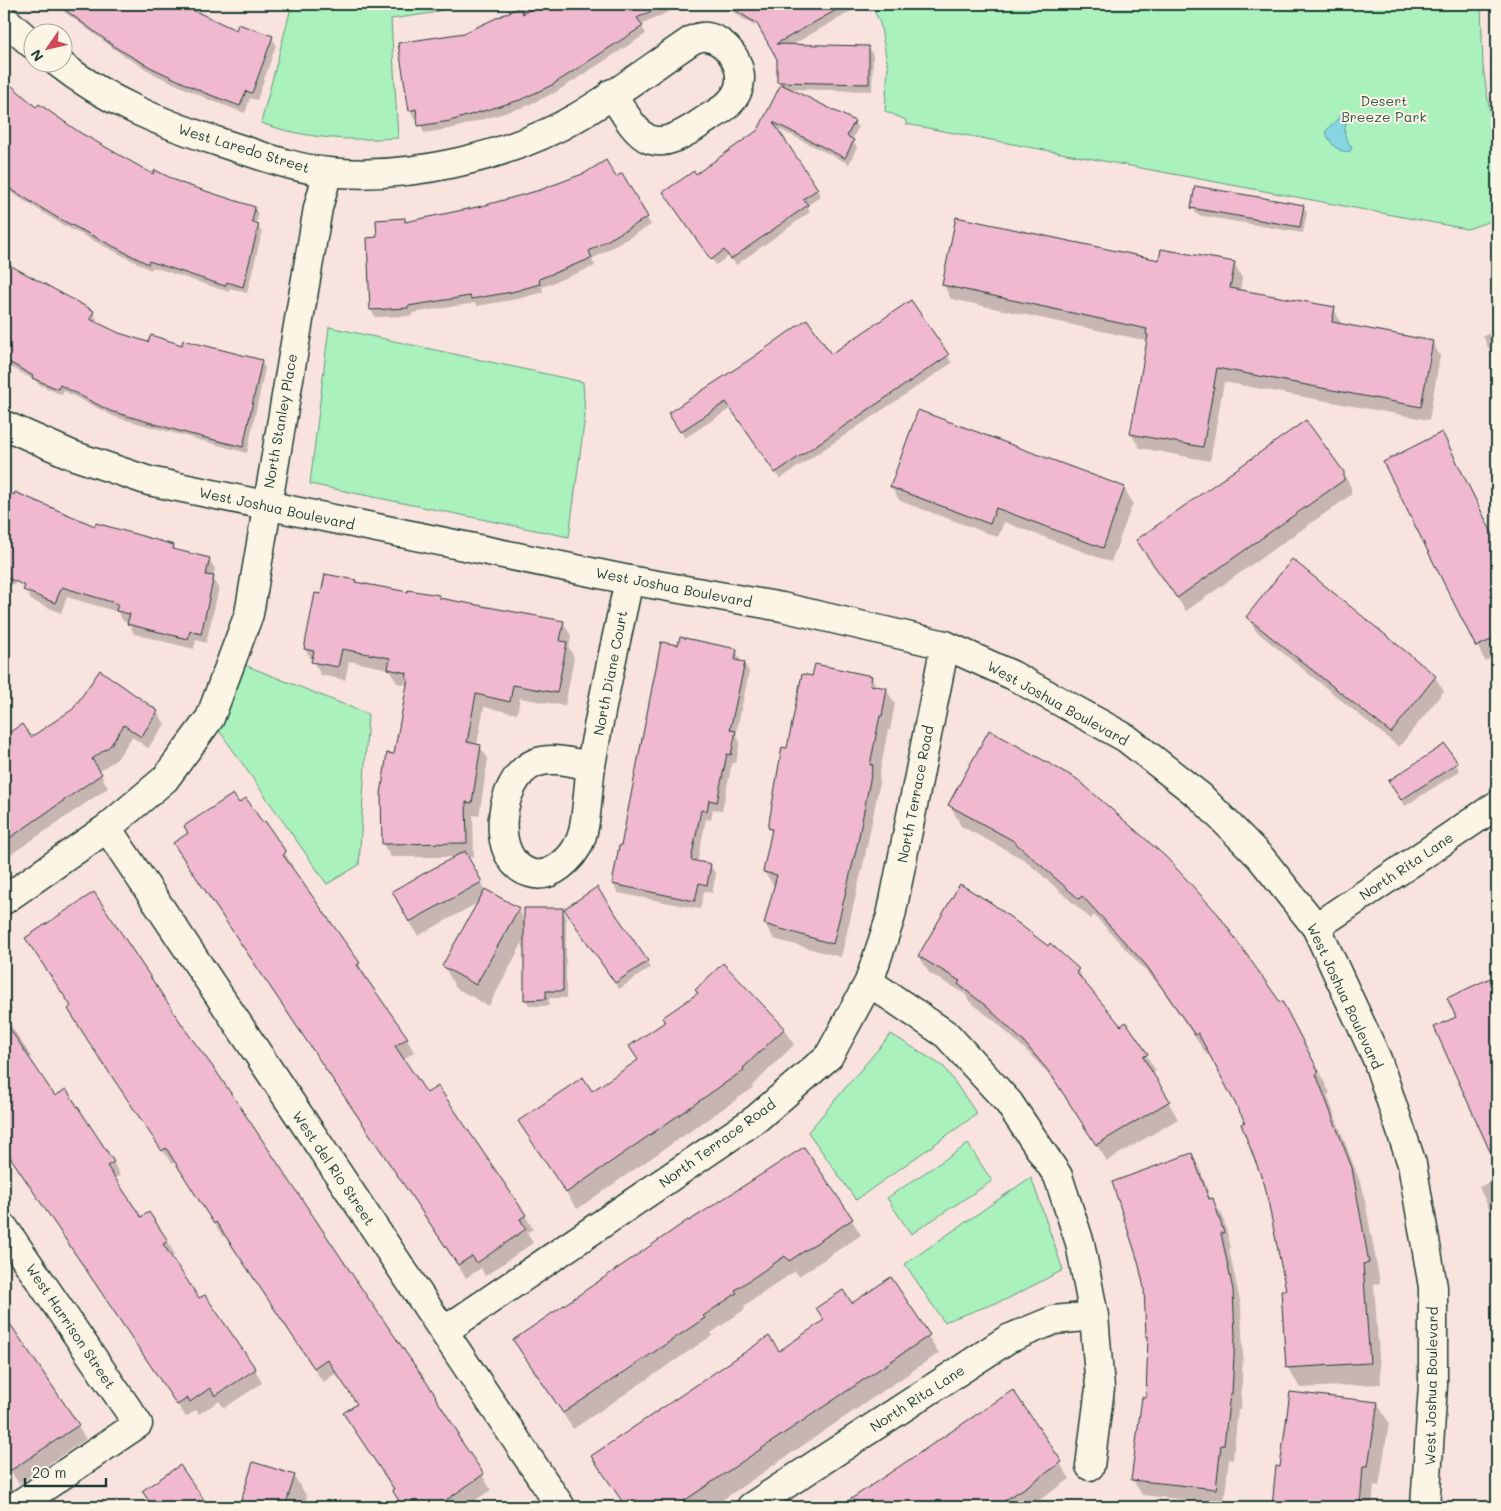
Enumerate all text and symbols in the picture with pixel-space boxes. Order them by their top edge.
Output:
north arrow [22,22,72,72]
text: N [26,46,48,65]
park label: Desert Breeze Park [1341,91,1427,126]
street label: West Laredo Street [176,119,312,177]
street label: North Stanley Place [259,352,301,490]
street label: West Joshua Boulevard [197,482,357,534]
street label: West Joshua Boulevard [594,563,754,611]
street label: North Diane Court [589,609,631,737]
street label: West Joshua Boulevard [984,656,1132,750]
street label: North Terrace Road [892,724,938,864]
street label: North Rita Lane [1355,828,1457,904]
street label: West Joshua Boulevard [1303,920,1387,1072]
street label: North Terrace Road [655,1094,779,1192]
street label: West del Rio Street [289,1107,379,1229]
street label: West Harrison Street [22,1260,120,1392]
street label: West Joshua Boulevard [1420,1306,1442,1466]
street label: North Rita Lane [866,1360,968,1436]
scale bar [25,1456,106,1488]
text: 20 m [32,1462,66,1482]

